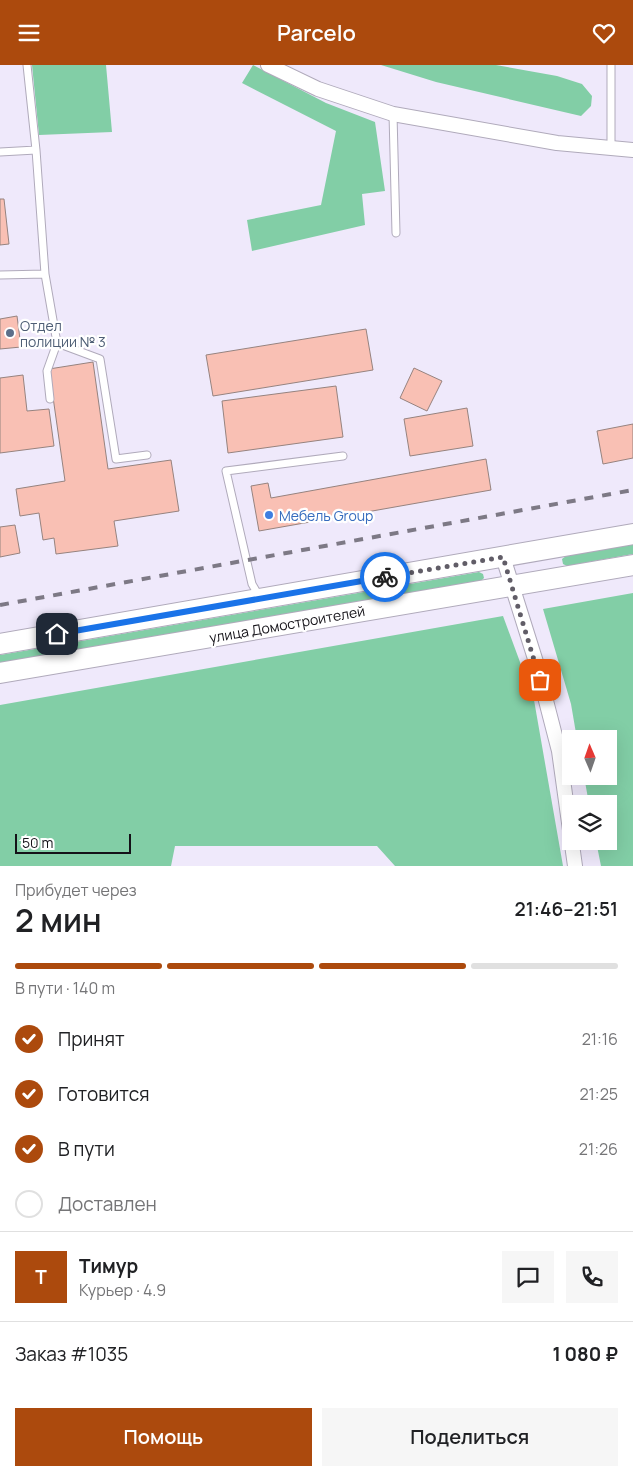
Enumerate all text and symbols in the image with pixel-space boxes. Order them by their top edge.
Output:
text: Parcelo [277,18,356,48]
icon: menu [15,19,43,47]
icon: heart [590,19,618,47]
place label: Отдел полиции № 3 [20,316,106,351]
marker: Отдел полиции № 3 [4,327,16,339]
place label: Мебель Group [279,506,373,525]
marker: Мебель Group [263,509,275,521]
courier [360,552,410,602]
icon: bike [371,563,399,591]
street label: улица Домостроителей [208,601,366,647]
pin [36,613,78,655]
icon: home [43,620,71,648]
pin [519,659,561,701]
icon: bag [526,666,554,694]
north arrow [562,730,618,785]
map controls [562,730,617,850]
button: layers [562,795,617,850]
scale bar [15,831,131,854]
text: 50 m [22,833,53,852]
text: Прибудет через [15,879,137,901]
text: 21:46–21:51 [515,896,618,922]
text: 2 мин [15,898,102,942]
text: В пути · 140 m [15,977,115,999]
icon: check [15,1025,43,1053]
text: Принят [58,1026,125,1052]
text: 21:16 [582,1028,618,1050]
icon: check [15,1080,43,1108]
text: Готовится [58,1081,150,1107]
text: 21:25 [579,1083,618,1105]
icon: check [15,1135,43,1163]
text: В пути [58,1136,115,1162]
text: 21:26 [579,1138,618,1160]
text: Доставлен [58,1191,157,1217]
button: chat [502,1251,554,1303]
button: phone [566,1251,618,1303]
text: Тимур [79,1253,138,1279]
text: Т [35,1264,47,1290]
text: Курьер · 4.9 [79,1279,166,1301]
text: Заказ #1035 [15,1341,128,1367]
text: 1 080 ₽ [552,1341,618,1367]
button: Помощь [15,1408,312,1466]
button: Поделиться [322,1408,618,1466]

